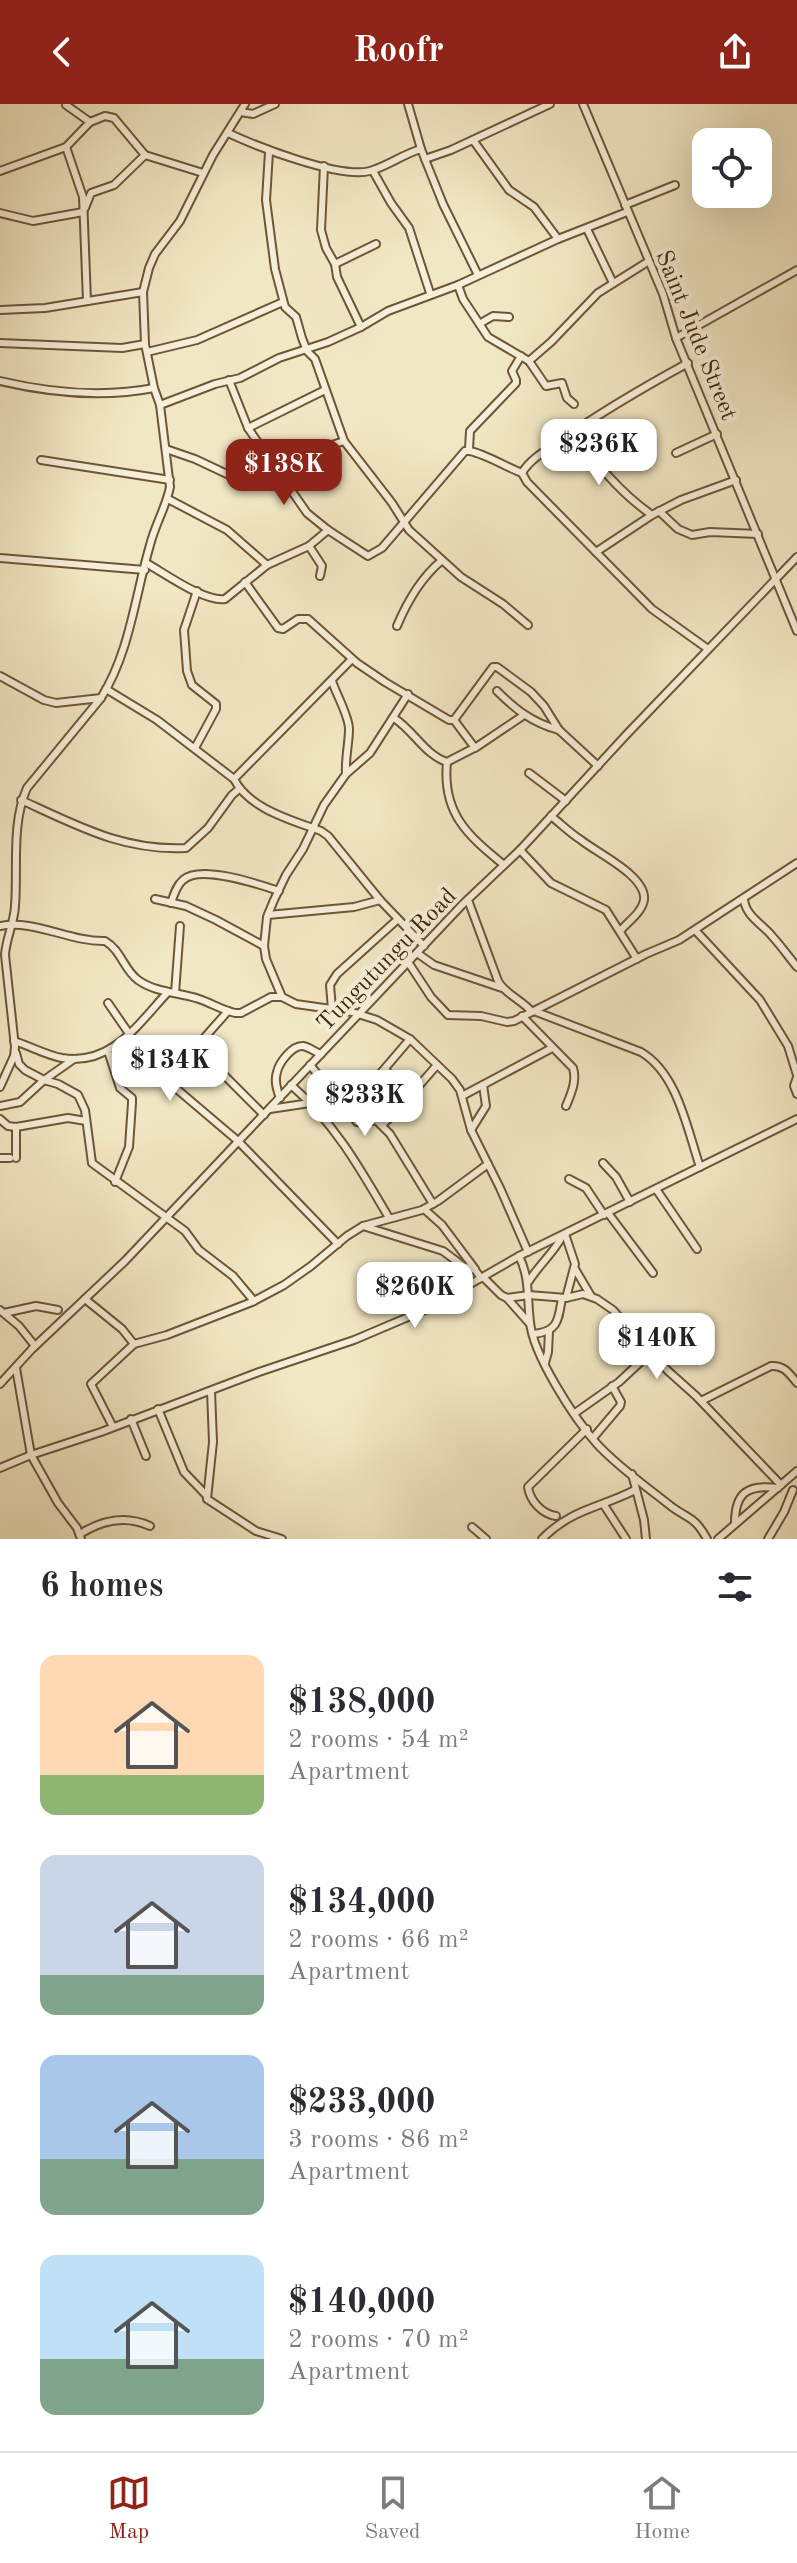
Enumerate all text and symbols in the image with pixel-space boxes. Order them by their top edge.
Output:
icon: back [40,30,84,74]
icon: share [713,30,757,74]
text: Roofr [353,34,444,70]
map controls [692,128,772,208]
button: locate [692,128,772,208]
street label: Saint Jude Street [650,247,740,424]
pin: $236K [543,419,655,487]
text: $236K [559,432,639,458]
pin: $138K [228,439,340,507]
text: $138K [244,452,324,478]
street label: Tungutungu Road [313,884,462,1037]
pin: $134K [114,1035,226,1103]
text: $134K [130,1048,210,1074]
pin: $233K [309,1070,421,1138]
text: $233K [325,1083,405,1109]
pin: $260K [359,1262,471,1330]
text: $260K [375,1275,455,1301]
pin: $140K [601,1313,713,1381]
text: $140K [617,1326,697,1352]
icon: filters [713,1565,757,1609]
text: 6 homes [40,1570,163,1604]
text: $138,000 [288,1686,436,1720]
icon: home [104,1687,200,1783]
text: 2 rooms · 54 m² [288,1727,469,1753]
text: Apartment [288,1759,410,1785]
text: $134,000 [288,1886,436,1920]
icon: home [104,1887,200,1983]
text: 2 rooms · 66 m² [288,1927,469,1953]
text: Apartment [288,1959,410,1985]
text: $233,000 [288,2086,436,2120]
icon: home [104,2087,200,2183]
text: 3 rooms · 86 m² [288,2127,469,2153]
text: Apartment [288,2159,410,2185]
text: $140,000 [288,2286,436,2320]
icon: home [104,2287,200,2383]
text: 2 rooms · 70 m² [288,2327,469,2353]
text: Apartment [288,2359,410,2385]
tab: Map [107,2471,151,2546]
tab: Saved [365,2471,421,2546]
tab: Home [634,2471,690,2546]

